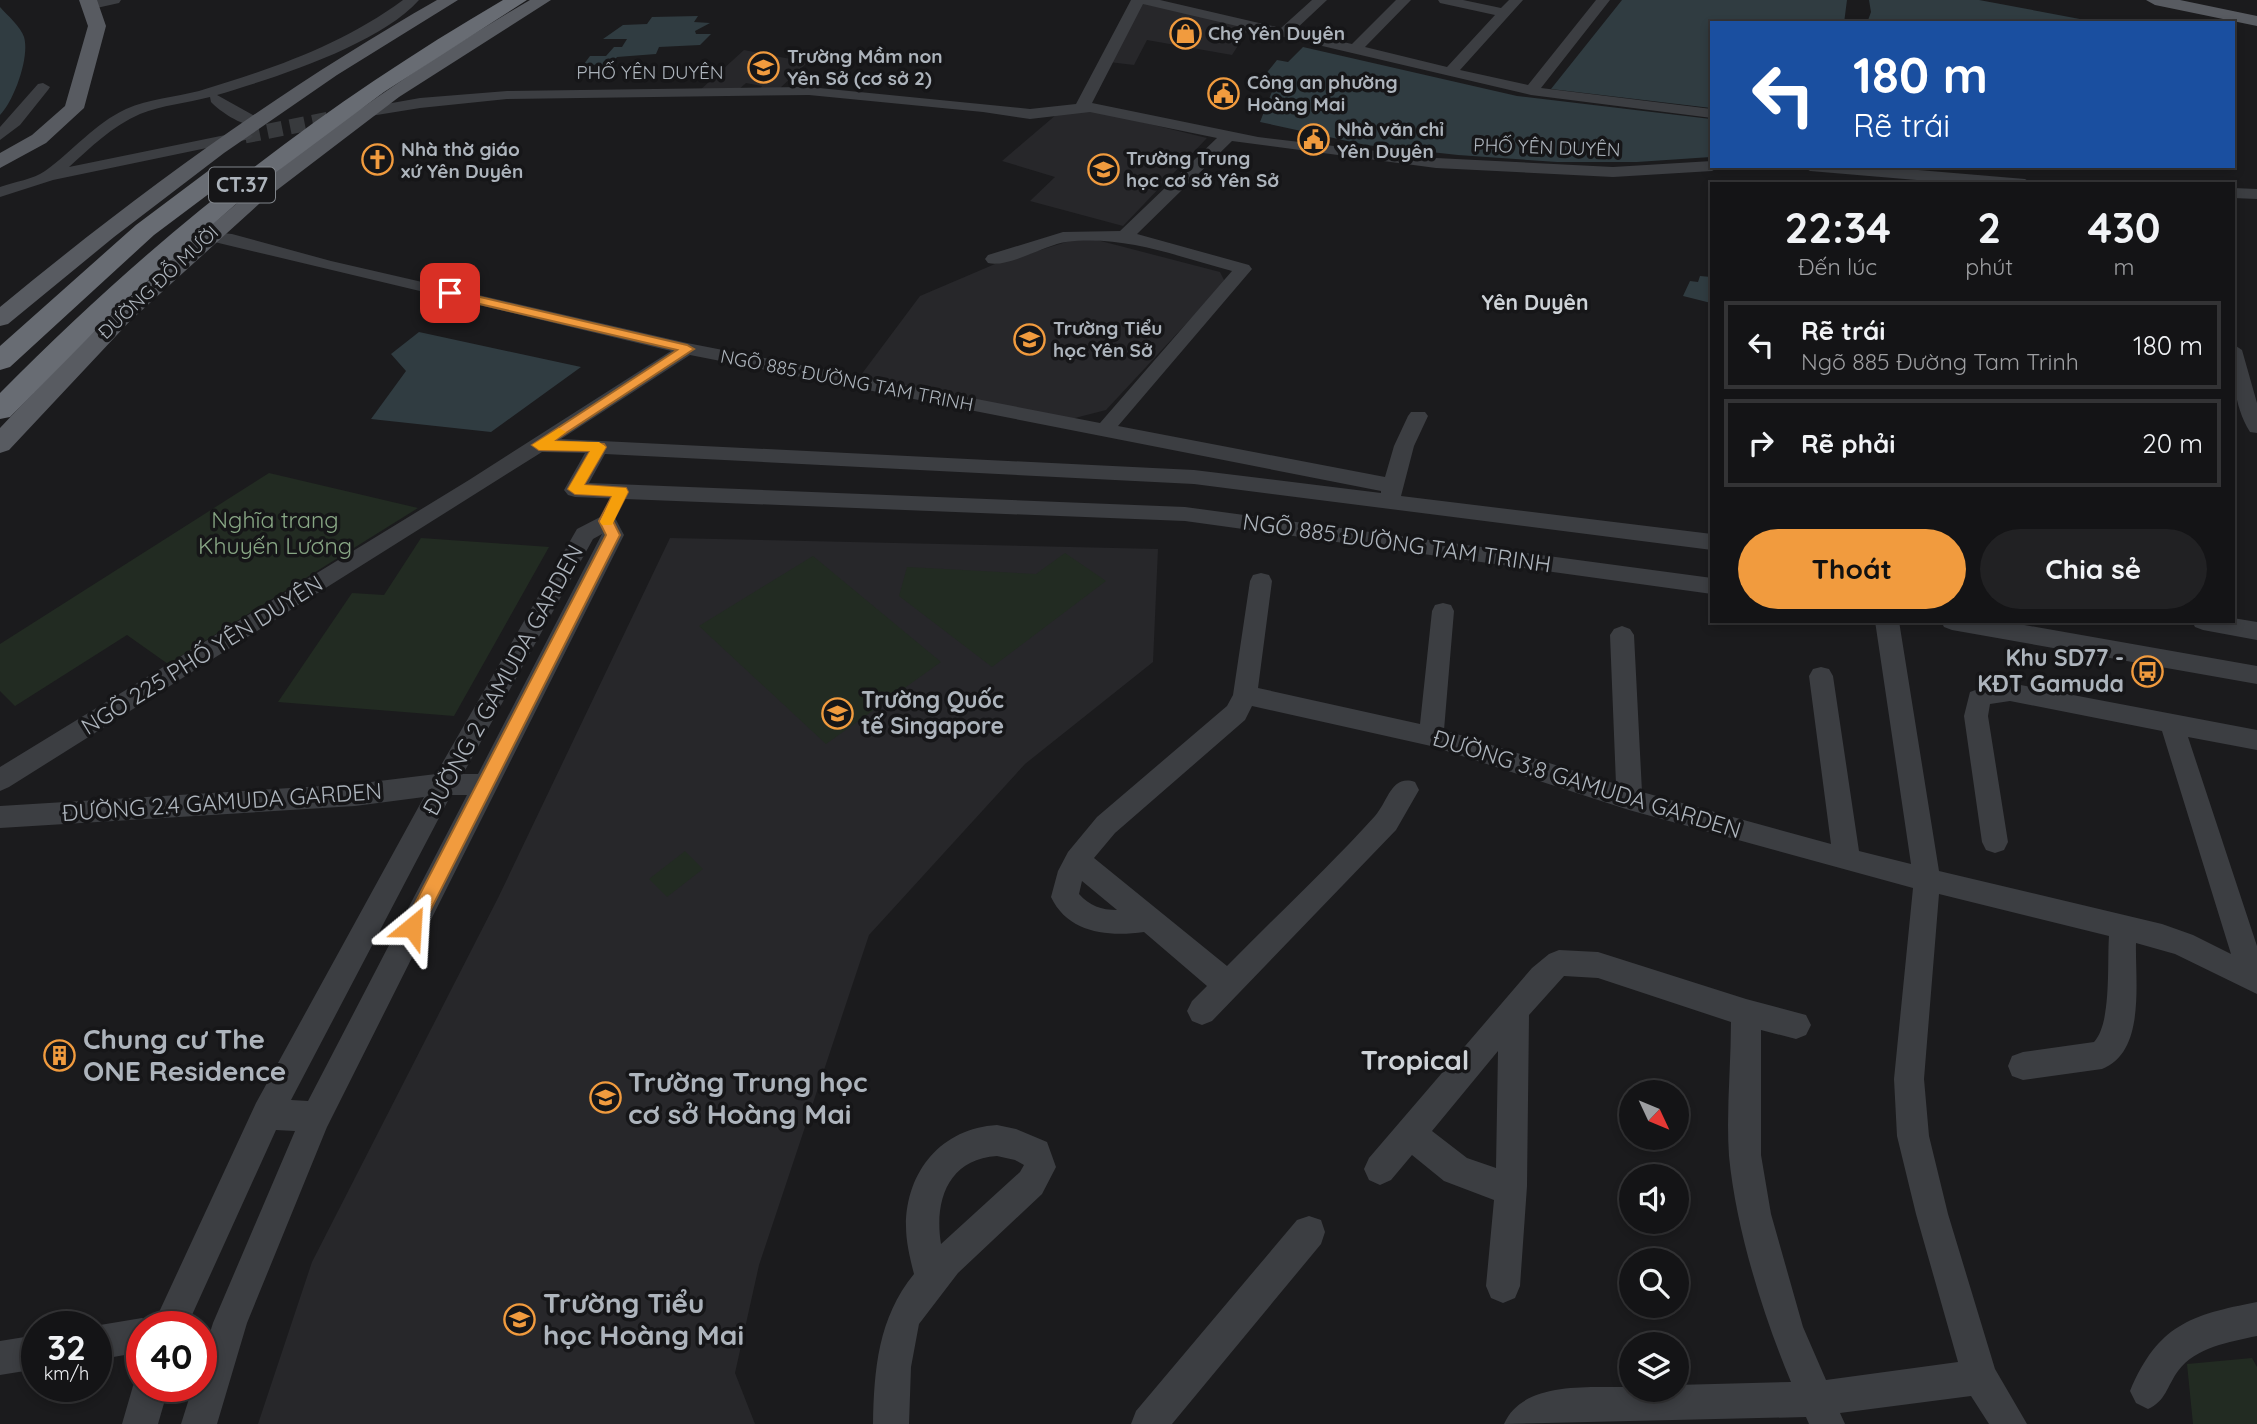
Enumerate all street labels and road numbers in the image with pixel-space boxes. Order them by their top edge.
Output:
street label: PHỐ YÊN DUYÊN [576,60,724,84]
street label: PHỐ YÊN DUYÊN [1473,132,1621,162]
road number: CT.37 [209,168,275,202]
street label: ĐƯỜNG ĐỖ MƯỜI [93,220,223,344]
street label: NGÕ 885 ĐƯỜNG TAM TRINH [719,344,975,416]
street label: NGÕ 885 ĐƯỜNG TAM TRINH [1241,506,1553,579]
street label: ĐƯỜNG 2 GAMUDA GARDEN [416,539,589,820]
street label: NGÕ 225 PHỐ YÊN DUYÊN [76,568,328,741]
street label: ĐƯỜNG 3.8 GAMUDA GARDEN [1429,723,1745,844]
street label: ĐƯỜNG 2.4 GAMUDA GARDEN [61,776,383,827]

